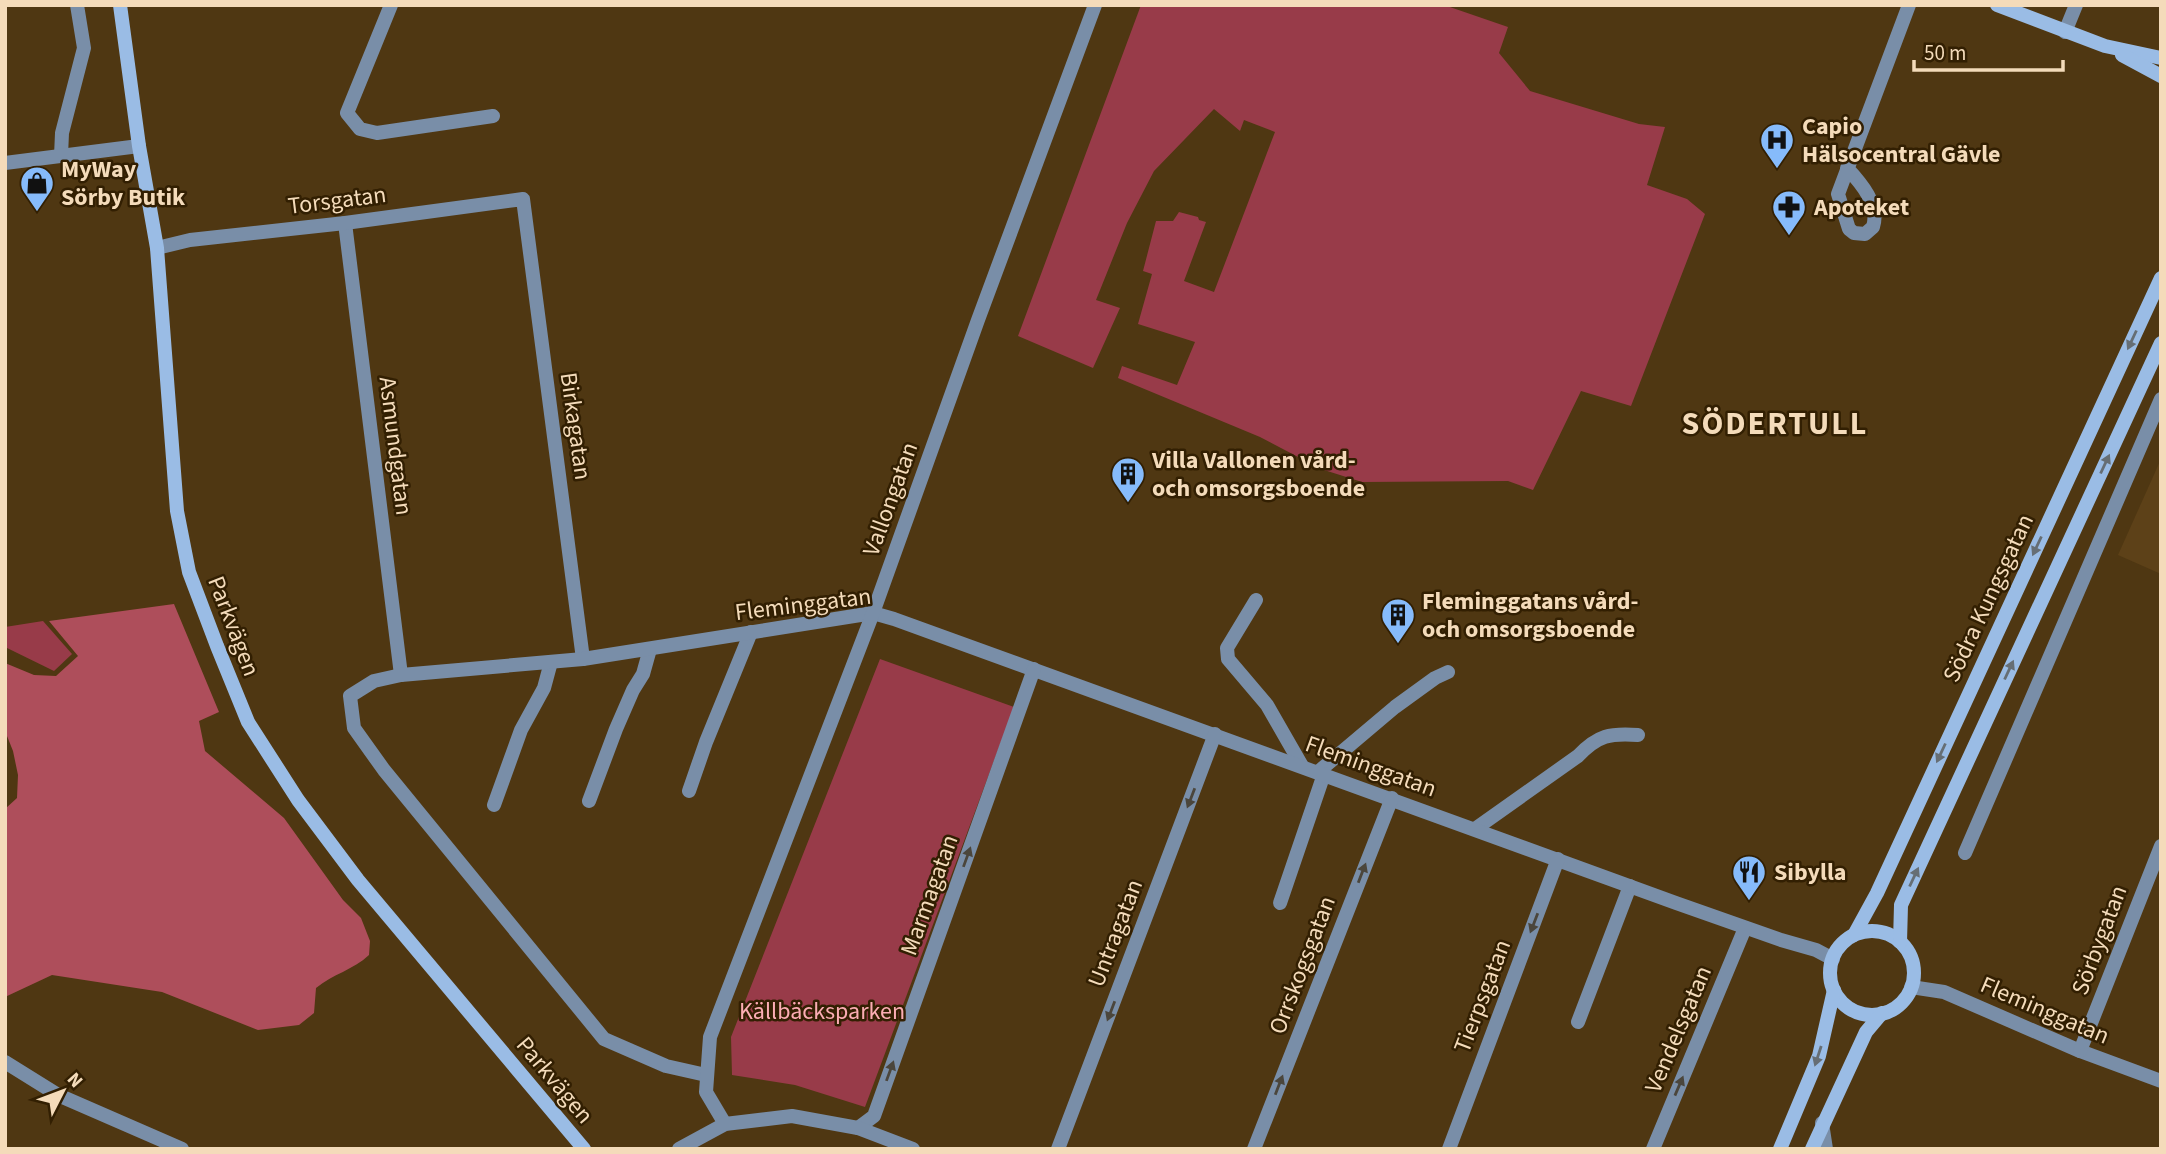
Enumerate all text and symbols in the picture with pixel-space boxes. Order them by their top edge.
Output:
scale bar [1914,28,2063,72]
text: 50 m [1924,38,1966,68]
place label: Capio Hälsocentral Gävle [1802,109,2001,172]
hospital icon: Capio Hälsocentral Gävle [1758,121,1796,170]
place label: MyWay Sörby Butik [61,152,186,215]
shop icon: MyWay Sörby Butik [18,164,56,213]
street label: Torsgatan [286,177,388,224]
pharmacy icon: Apoteket [1770,188,1808,237]
place label: Apoteket [1813,190,1909,225]
one-way arrow [2126,330,2138,350]
street label: Birkagatan [551,370,600,482]
street label: Asmundgatan [370,375,421,517]
district label: SÖDERTULL [1682,401,1868,447]
street label: Vallongatan [854,437,927,561]
place label: Villa Vallonen vård- och omsorgsboende [1151,443,1365,506]
one-way arrow [2099,454,2111,474]
building icon: Villa Vallonen vård- och omsorgsboende [1109,455,1147,504]
street label: Södra Kungsgatan [1934,508,2043,688]
one-way arrow [2031,536,2042,557]
street label: Parkvägen [198,571,269,681]
street label: Fleminggatan [733,579,873,630]
place label: Fleminggatans vård- och omsorgsboende [1422,584,1638,647]
building icon: Fleminggatans vård- och omsorgsboende [1379,596,1417,645]
one-way arrow [2004,660,2015,680]
street label: Fleminggatan [1300,727,1441,806]
one-way arrow [1935,743,1947,763]
one-way arrow [1185,787,1196,808]
street label: Marmagatan [891,830,967,960]
one-way arrow [962,846,973,867]
restaurant icon: Sibylla [1730,853,1768,902]
place label: Sibylla [1774,855,1846,890]
one-way arrow [1357,863,1368,884]
one-way arrow [1908,867,1920,887]
street label: Untragatan [1079,874,1152,992]
street label: Sörbygatan [2063,880,2136,1000]
street label: Orrskogsgatan [1260,891,1345,1039]
one-way arrow [1529,912,1540,933]
street label: Tierpsgatan [1445,935,1520,1058]
street label: Vendelsgatan [1636,960,1721,1098]
street label: Fleminggatan [1975,968,2115,1053]
park label: Källbäcksparken [739,994,905,1029]
one-way arrow [1105,1000,1116,1021]
street label: Parkvägen [508,1029,602,1132]
one-way arrow [1812,1046,1823,1067]
north arrow [28,1056,98,1126]
one-way arrow [885,1060,896,1081]
text: N [60,1067,89,1094]
one-way arrow [1274,1075,1285,1096]
one-way arrow [1674,1075,1685,1096]

